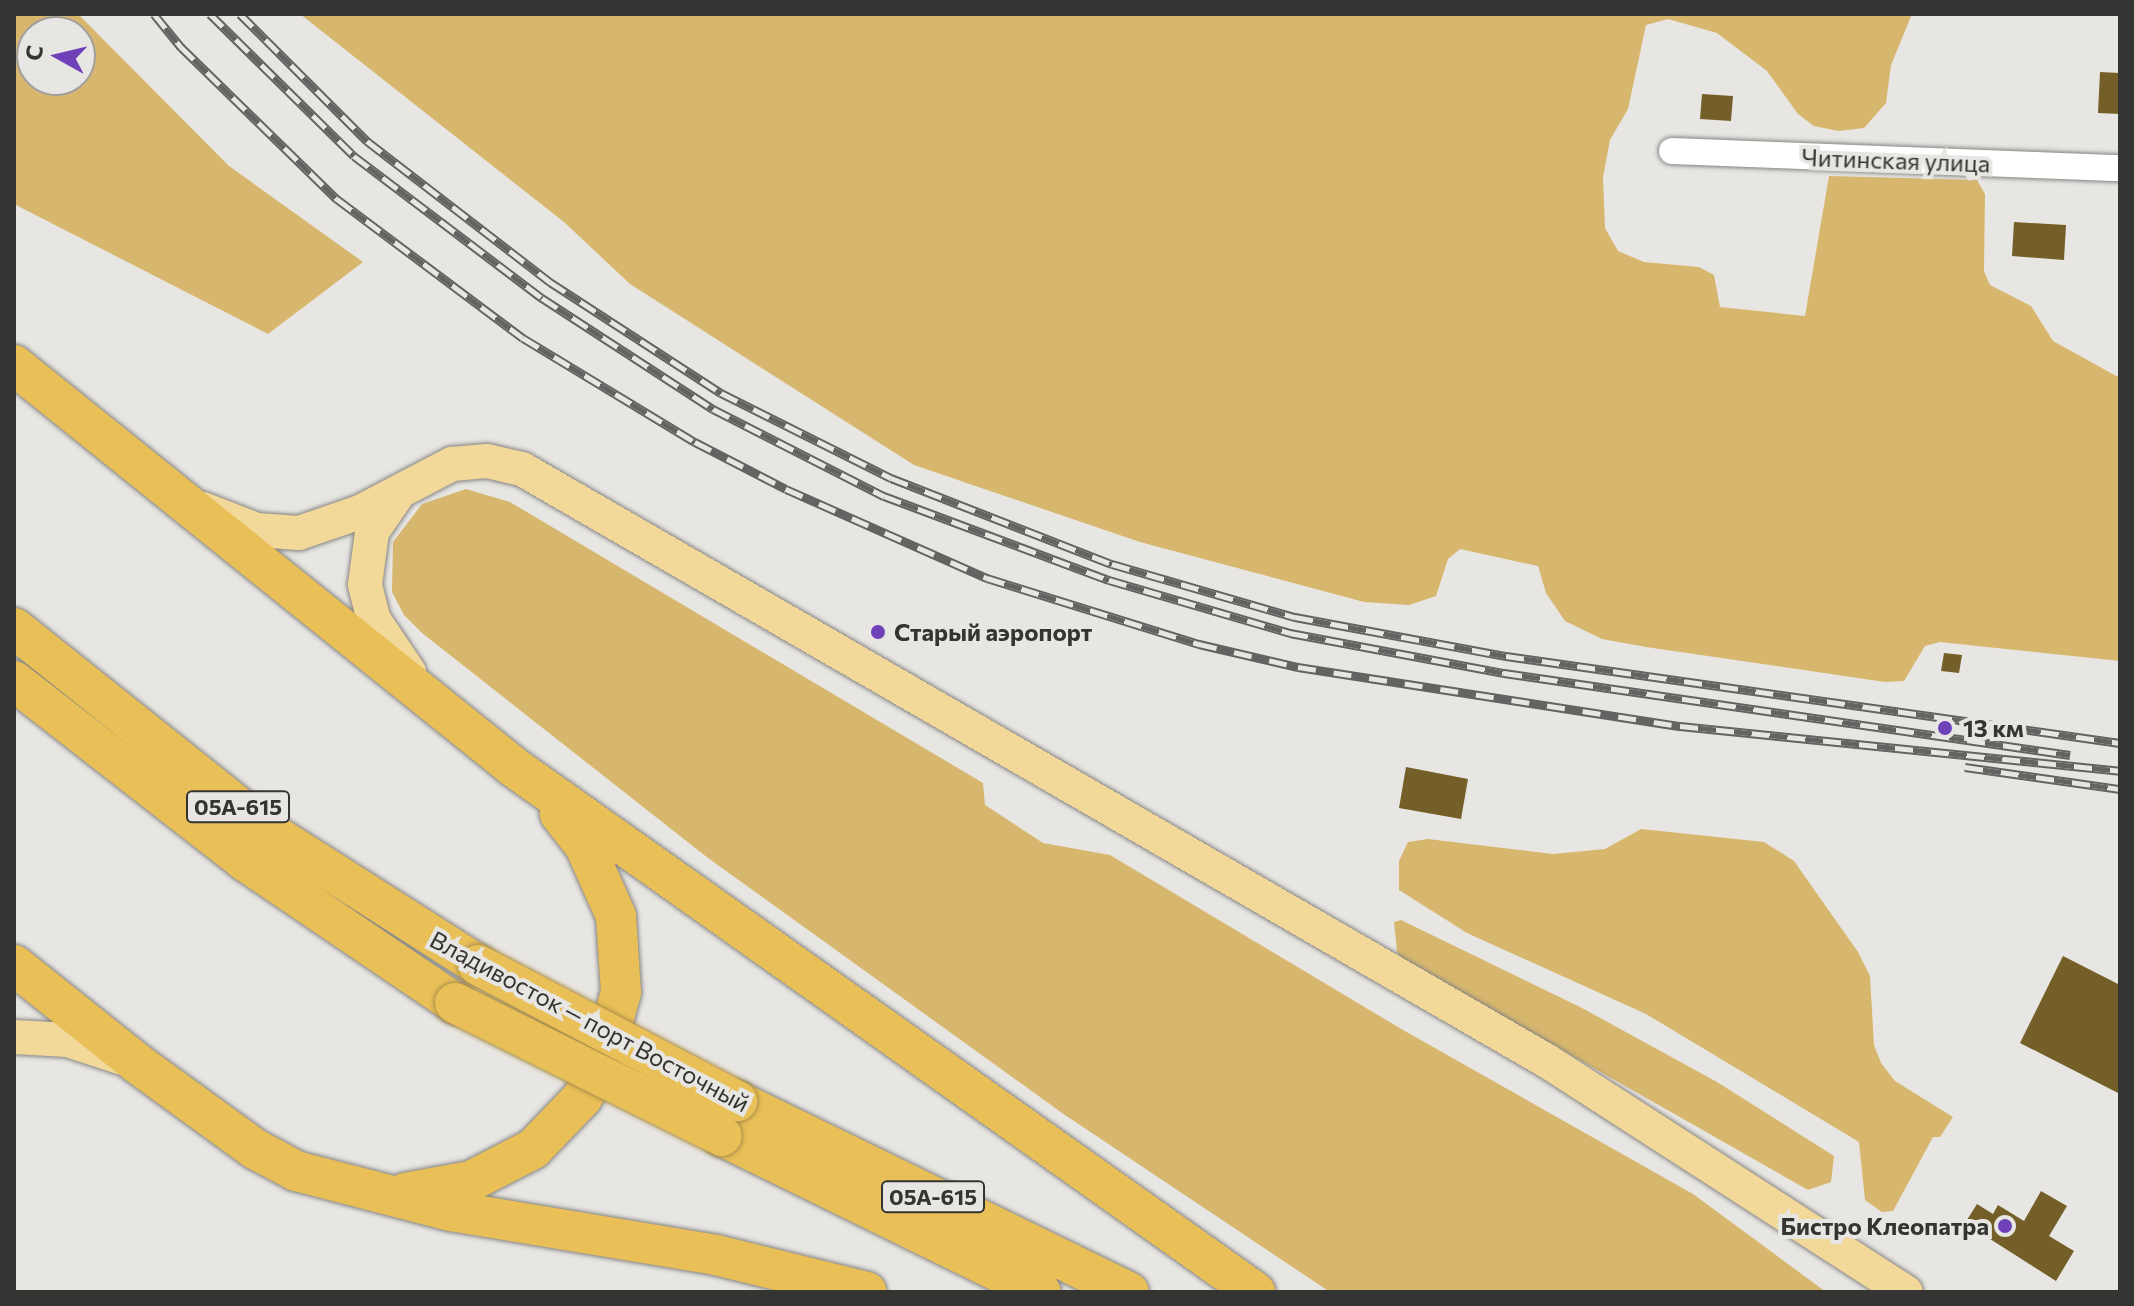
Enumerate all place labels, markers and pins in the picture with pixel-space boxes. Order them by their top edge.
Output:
place label: Старый аэропорт [894,618,1092,646]
marker: Старый аэропорт [869,623,887,641]
place label: 13 км [1963,714,2024,742]
marker: 13 км [1934,717,1956,739]
place label: Бистро Клеопатра [1781,1212,1989,1240]
marker: Бистро Клеопатра [1996,1217,2014,1235]

